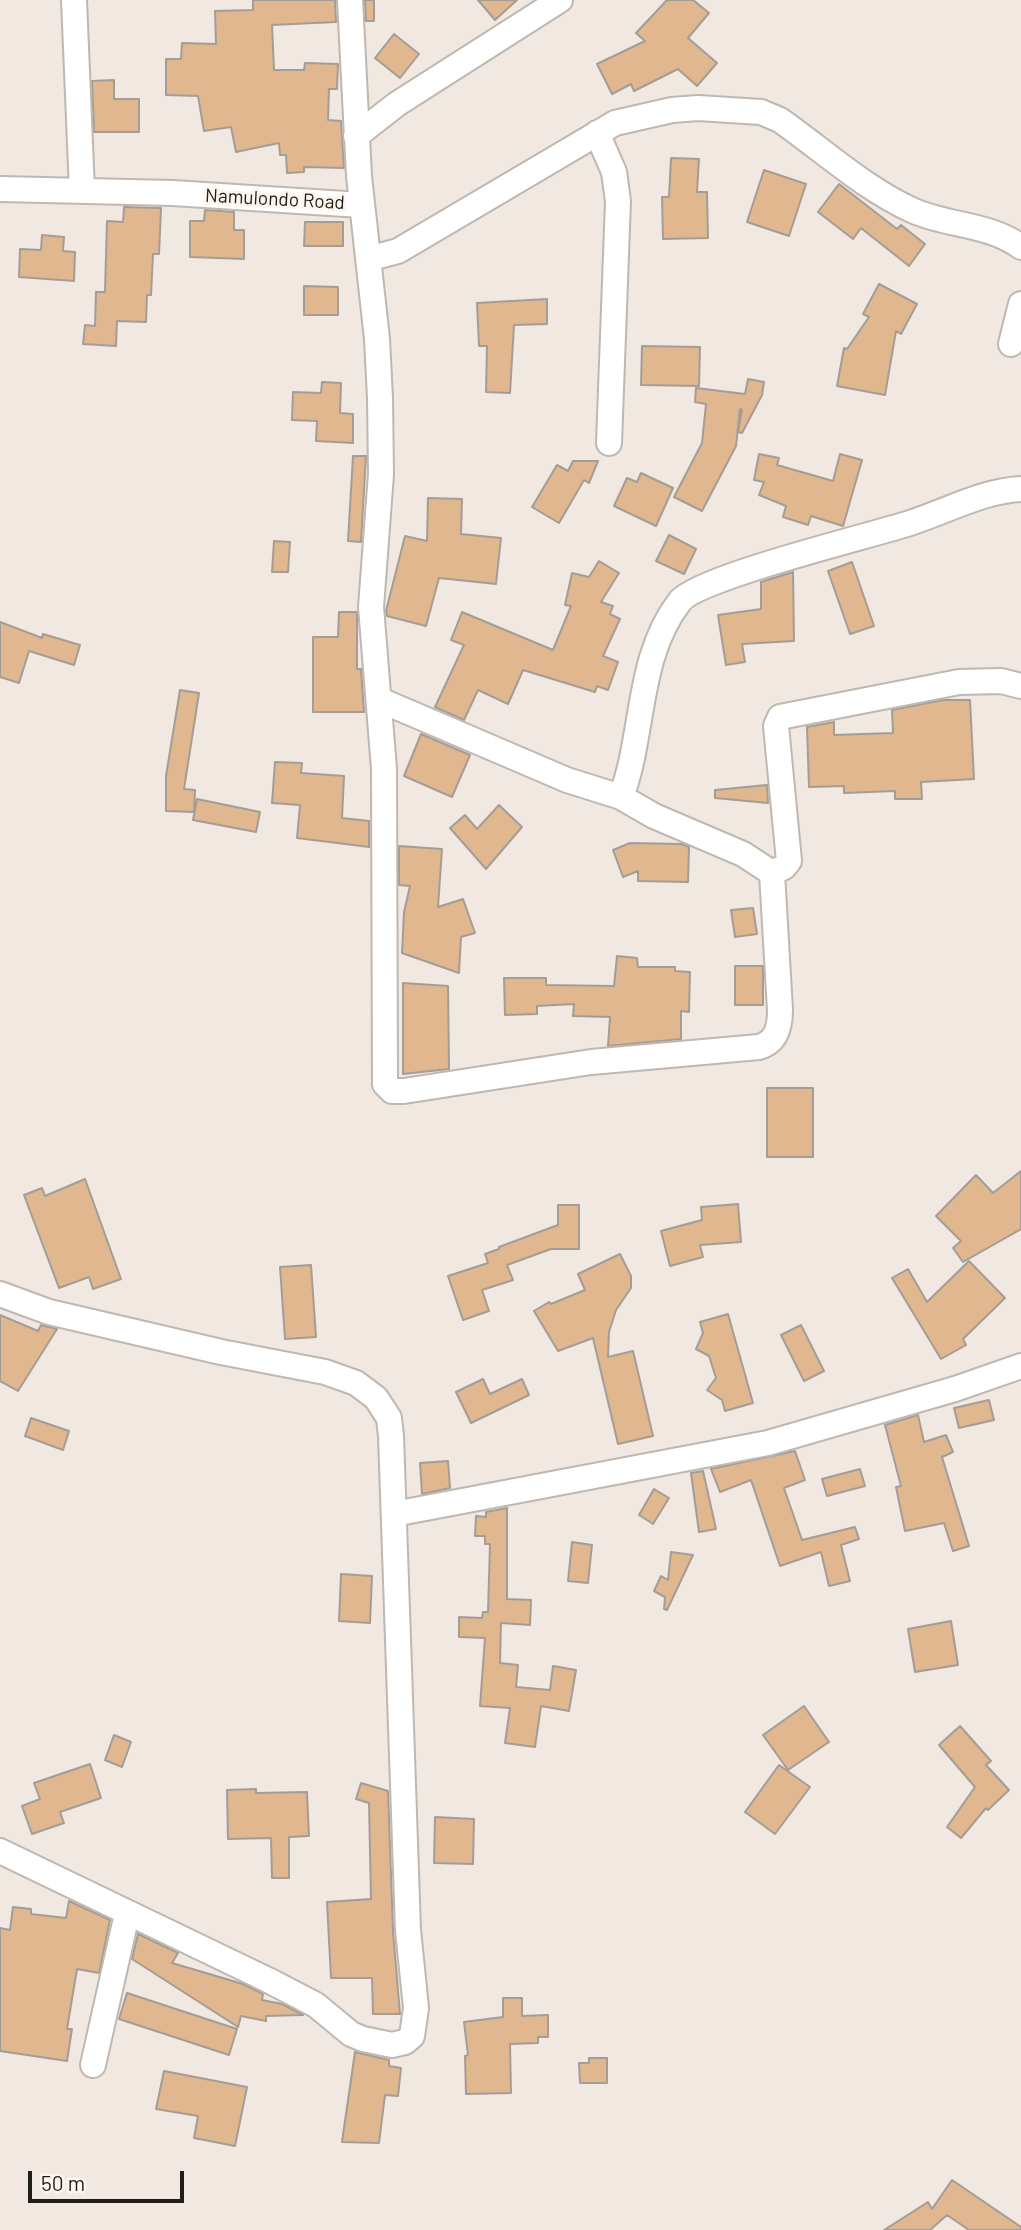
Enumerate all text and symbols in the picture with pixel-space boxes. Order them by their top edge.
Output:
street label: Namulondo Road [205,184,345,214]
scale bar [32,2156,187,2200]
text: 50 m [41,2170,85,2195]

